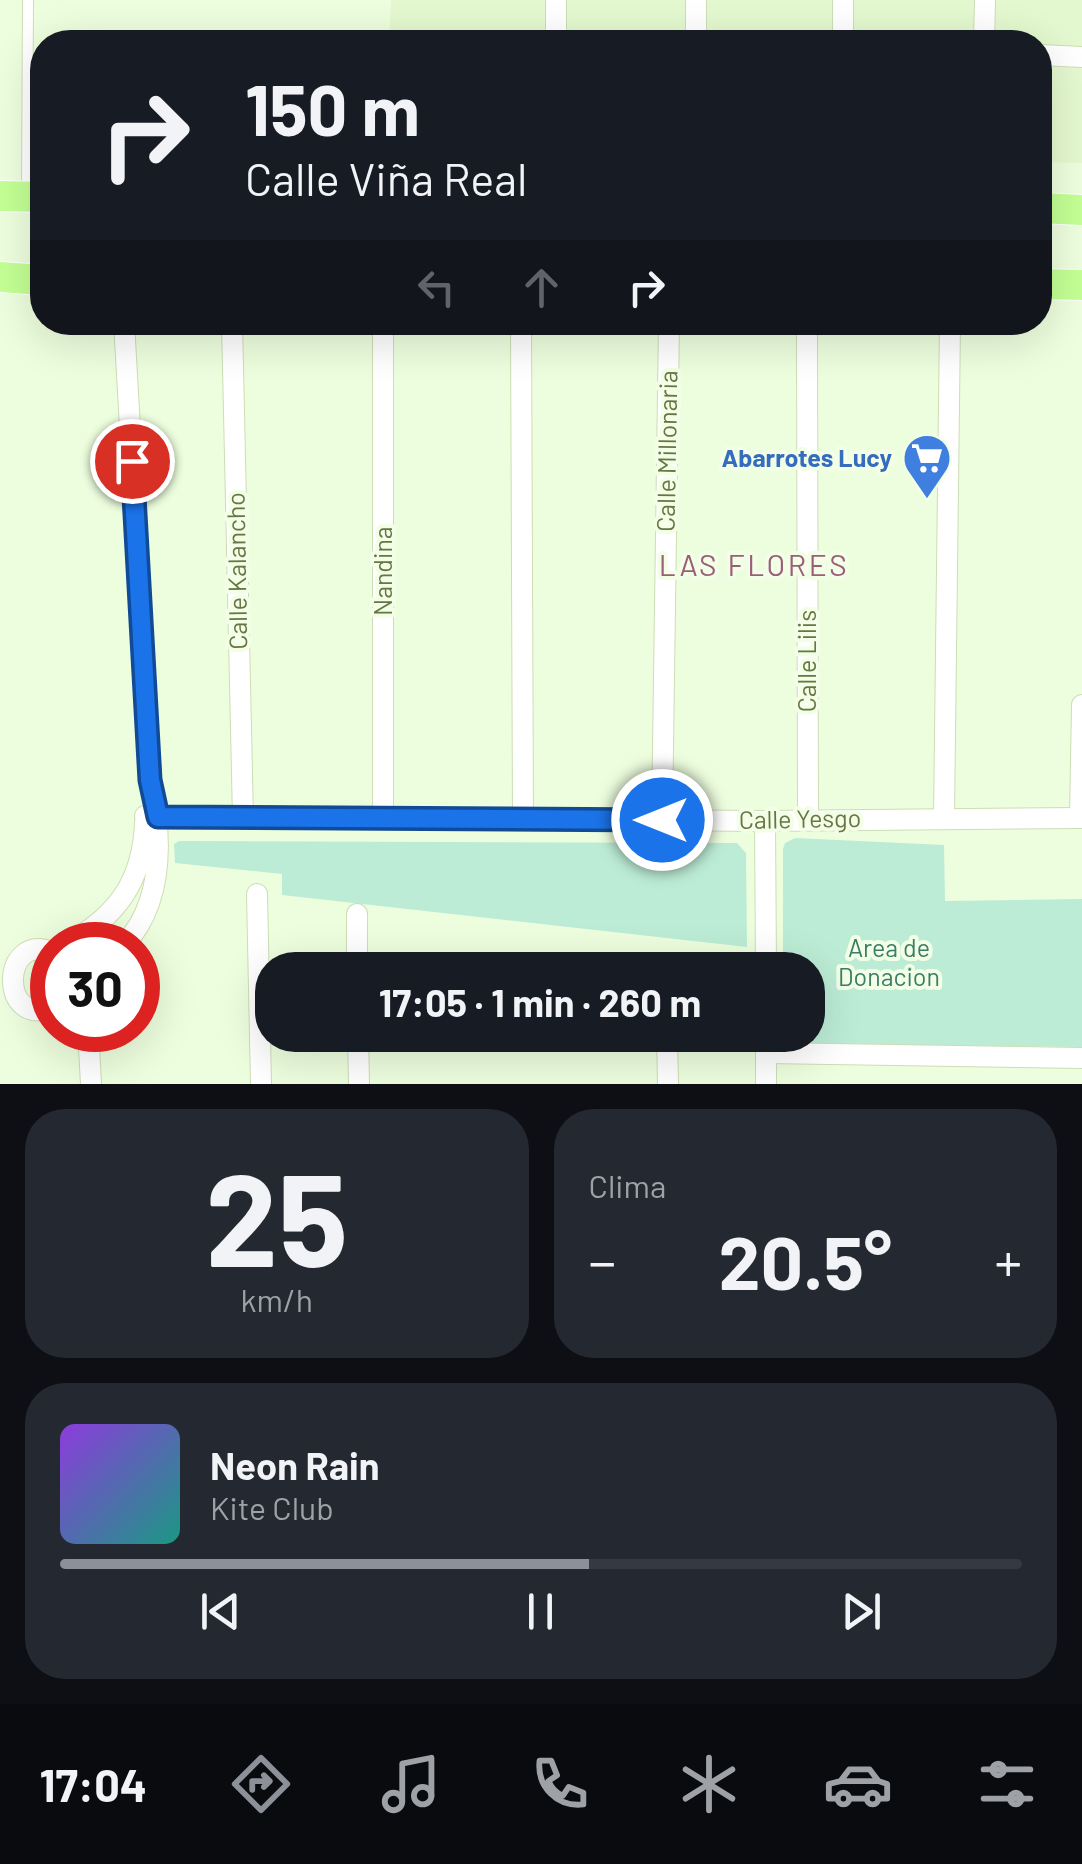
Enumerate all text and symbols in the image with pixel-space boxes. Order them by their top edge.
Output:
text: 150 m [245,66,420,150]
icon: right [80,70,210,200]
text: Calle Viña Real [245,151,527,205]
icon: left [409,260,464,315]
icon: ahead [514,260,569,315]
icon: right [619,260,674,315]
street label: Calle Millonaria [650,370,682,532]
pin [90,419,175,504]
supermarket icon: Abarrotes Lucy [901,432,953,500]
icon: arrive [105,434,160,489]
place label: Abarrotes Lucy [721,442,892,472]
street label: Calle Kalancho [220,492,252,650]
street label: Nandina [367,526,397,616]
district label: LAS FLORES [659,546,849,582]
street label: Calle Lilis [791,610,821,712]
position arrow [610,768,714,872]
street label: Calle Yesgo [739,802,861,834]
speed limit sign: 30 [30,922,160,1052]
park label: Area de Donacion [838,932,940,991]
text: 17:05 · 1 min · 260 m [379,979,701,1025]
text: 25 [205,1137,348,1293]
text: Clima [589,1166,666,1204]
text: 20.5° [718,1215,892,1305]
text: − [589,1227,616,1293]
text: + [994,1227,1022,1293]
text: km/h [241,1280,313,1318]
text: Neon Rain [210,1442,379,1488]
text: Kite Club [210,1488,334,1526]
icon: previous [193,1584,248,1639]
icon: pause [513,1584,568,1639]
icon: next [834,1584,889,1639]
icon: directions [226,1749,296,1819]
icon: music [376,1749,446,1819]
icon: phone [525,1749,595,1819]
icon: climate [674,1749,744,1819]
icon: car [823,1749,893,1819]
icon: filters [972,1749,1042,1819]
text: 17:04 [40,1757,147,1811]

